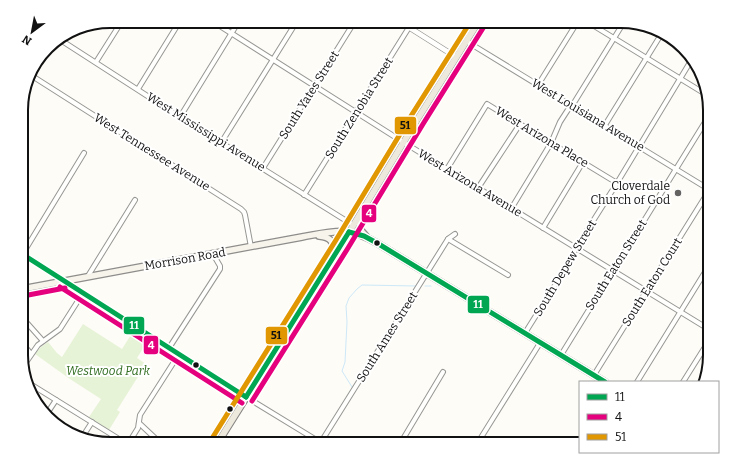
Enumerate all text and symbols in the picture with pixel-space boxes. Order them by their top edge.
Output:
north arrow [12,12,52,52]
text: N [19,32,34,48]
street label: South Yates Street [276,48,342,142]
street label: South Zenobia Street [322,54,396,161]
street label: West Louisiana Avenue [529,76,647,154]
street label: West Mississippi Avenue [144,90,268,174]
street label: West Arizona Place [493,104,591,170]
street label: West Tennessee Avenue [91,110,213,194]
line badge: 51 [394,116,417,135]
text: 51 [400,119,411,132]
street label: West Arizona Avenue [415,146,525,220]
place label: Cloverdale Church of God [591,179,670,207]
marker: Cloverdale Church of God [673,188,683,198]
line badge: 4 [361,204,377,223]
text: 4 [366,207,373,220]
street label: South Depew Street [531,217,600,319]
street label: South Eaton Street [582,217,650,313]
street label: South Eaton Court [619,235,685,329]
unlabelled marker [372,238,382,248]
street label: Morrison Road [143,245,227,273]
street label: South Ames Street [354,289,421,385]
line badge: 11 [467,295,490,314]
text: 11 [473,298,483,311]
line badge: 11 [123,316,145,335]
text: 11 [129,319,139,332]
line badge: 51 [265,326,288,345]
text: 51 [271,329,282,342]
line badge: 4 [143,335,159,355]
text: 4 [148,339,155,352]
unlabelled marker [191,360,201,370]
park label: Westwood Park [66,364,151,378]
legend [579,381,719,453]
text: 11 [615,390,625,404]
unlabelled marker [225,404,235,414]
text: 4 [615,410,622,424]
text: 51 [615,430,626,444]

